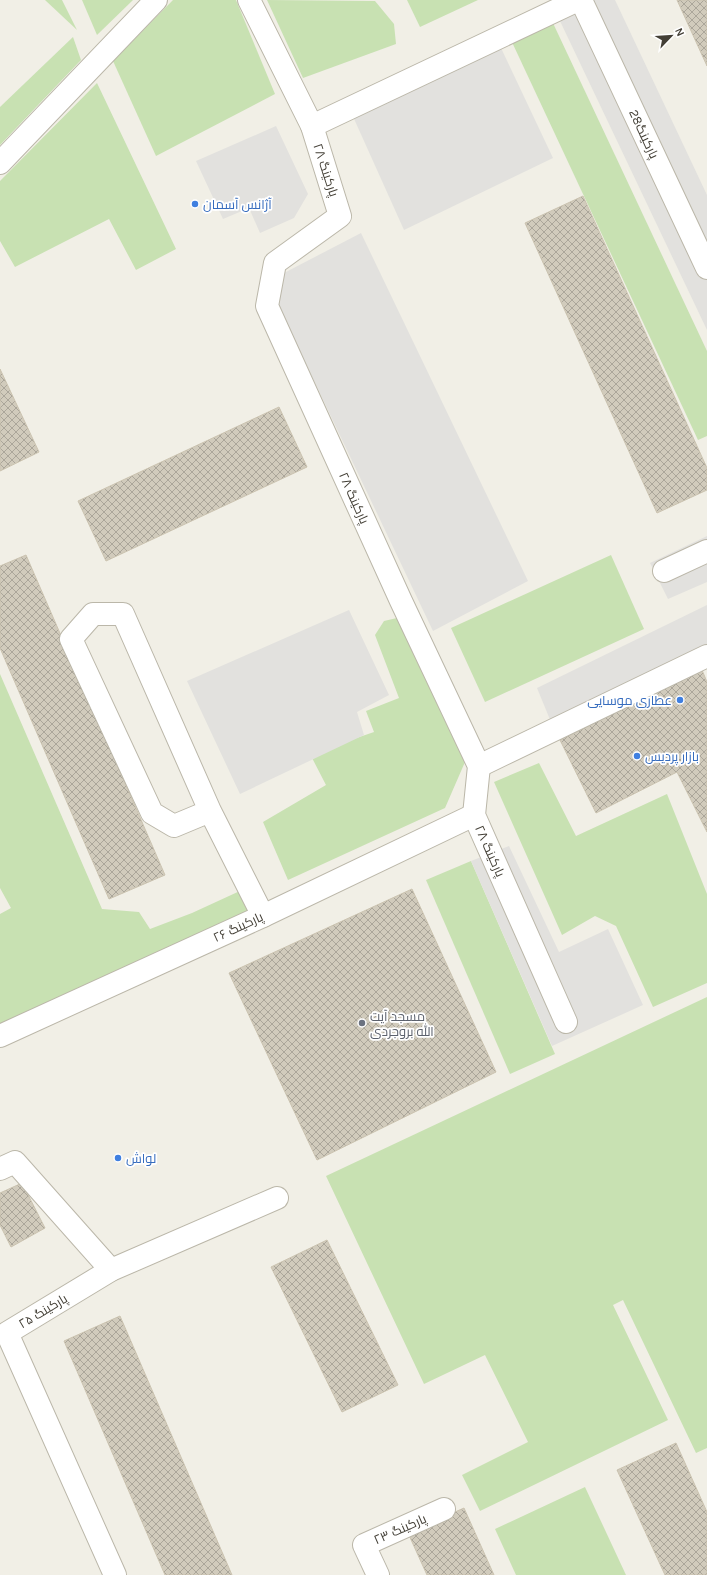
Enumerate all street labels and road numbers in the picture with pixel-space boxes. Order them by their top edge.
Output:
street label: پارکینگ28 [624,107,662,162]
street label: پارکینگ ۲۸ [308,141,342,200]
street label: پارکینگ ۲۸ [334,470,372,528]
street label: پارکینگ ۲۸ [470,823,508,881]
street label: پارکینگ ۲۶ [211,909,267,947]
street label: پارکینگ ۲۵ [16,1290,72,1333]
street label: پارکینگ ۲۳ [371,1511,430,1549]

